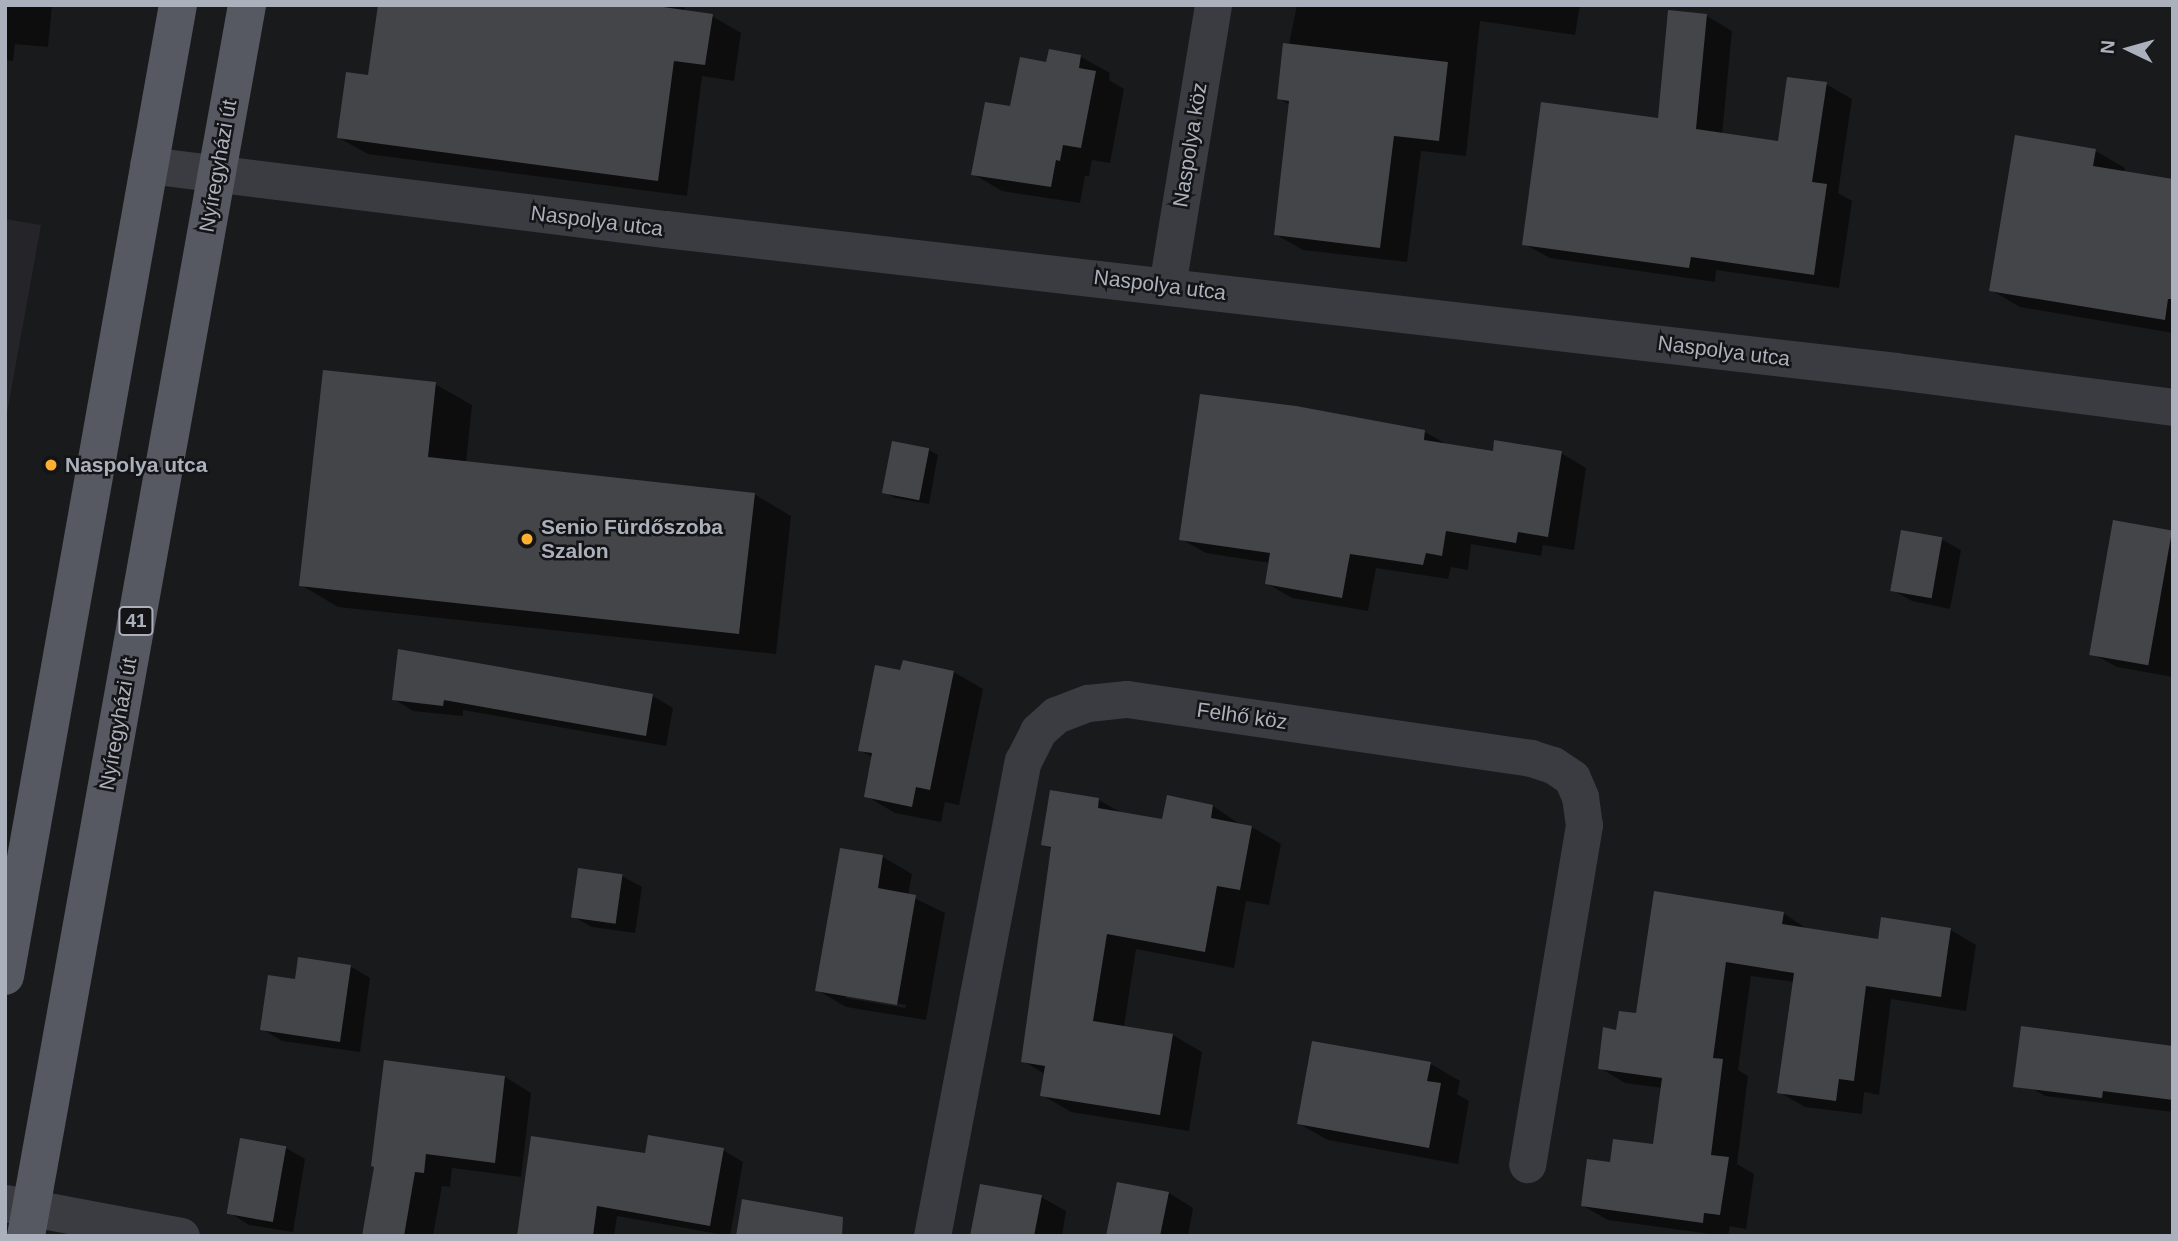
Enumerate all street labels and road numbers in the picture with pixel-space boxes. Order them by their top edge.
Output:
street label: Naspolya köz [1168,81,1212,209]
street label: Nyíregyházi út [194,98,242,234]
street label: Naspolya utca [529,200,665,242]
street label: Naspolya utca [1092,264,1228,306]
street label: Naspolya utca [1656,330,1792,372]
road number: 41 [117,606,155,636]
street label: Nyíregyházi út [94,656,142,792]
street label: Felhő köz [1195,697,1289,735]

